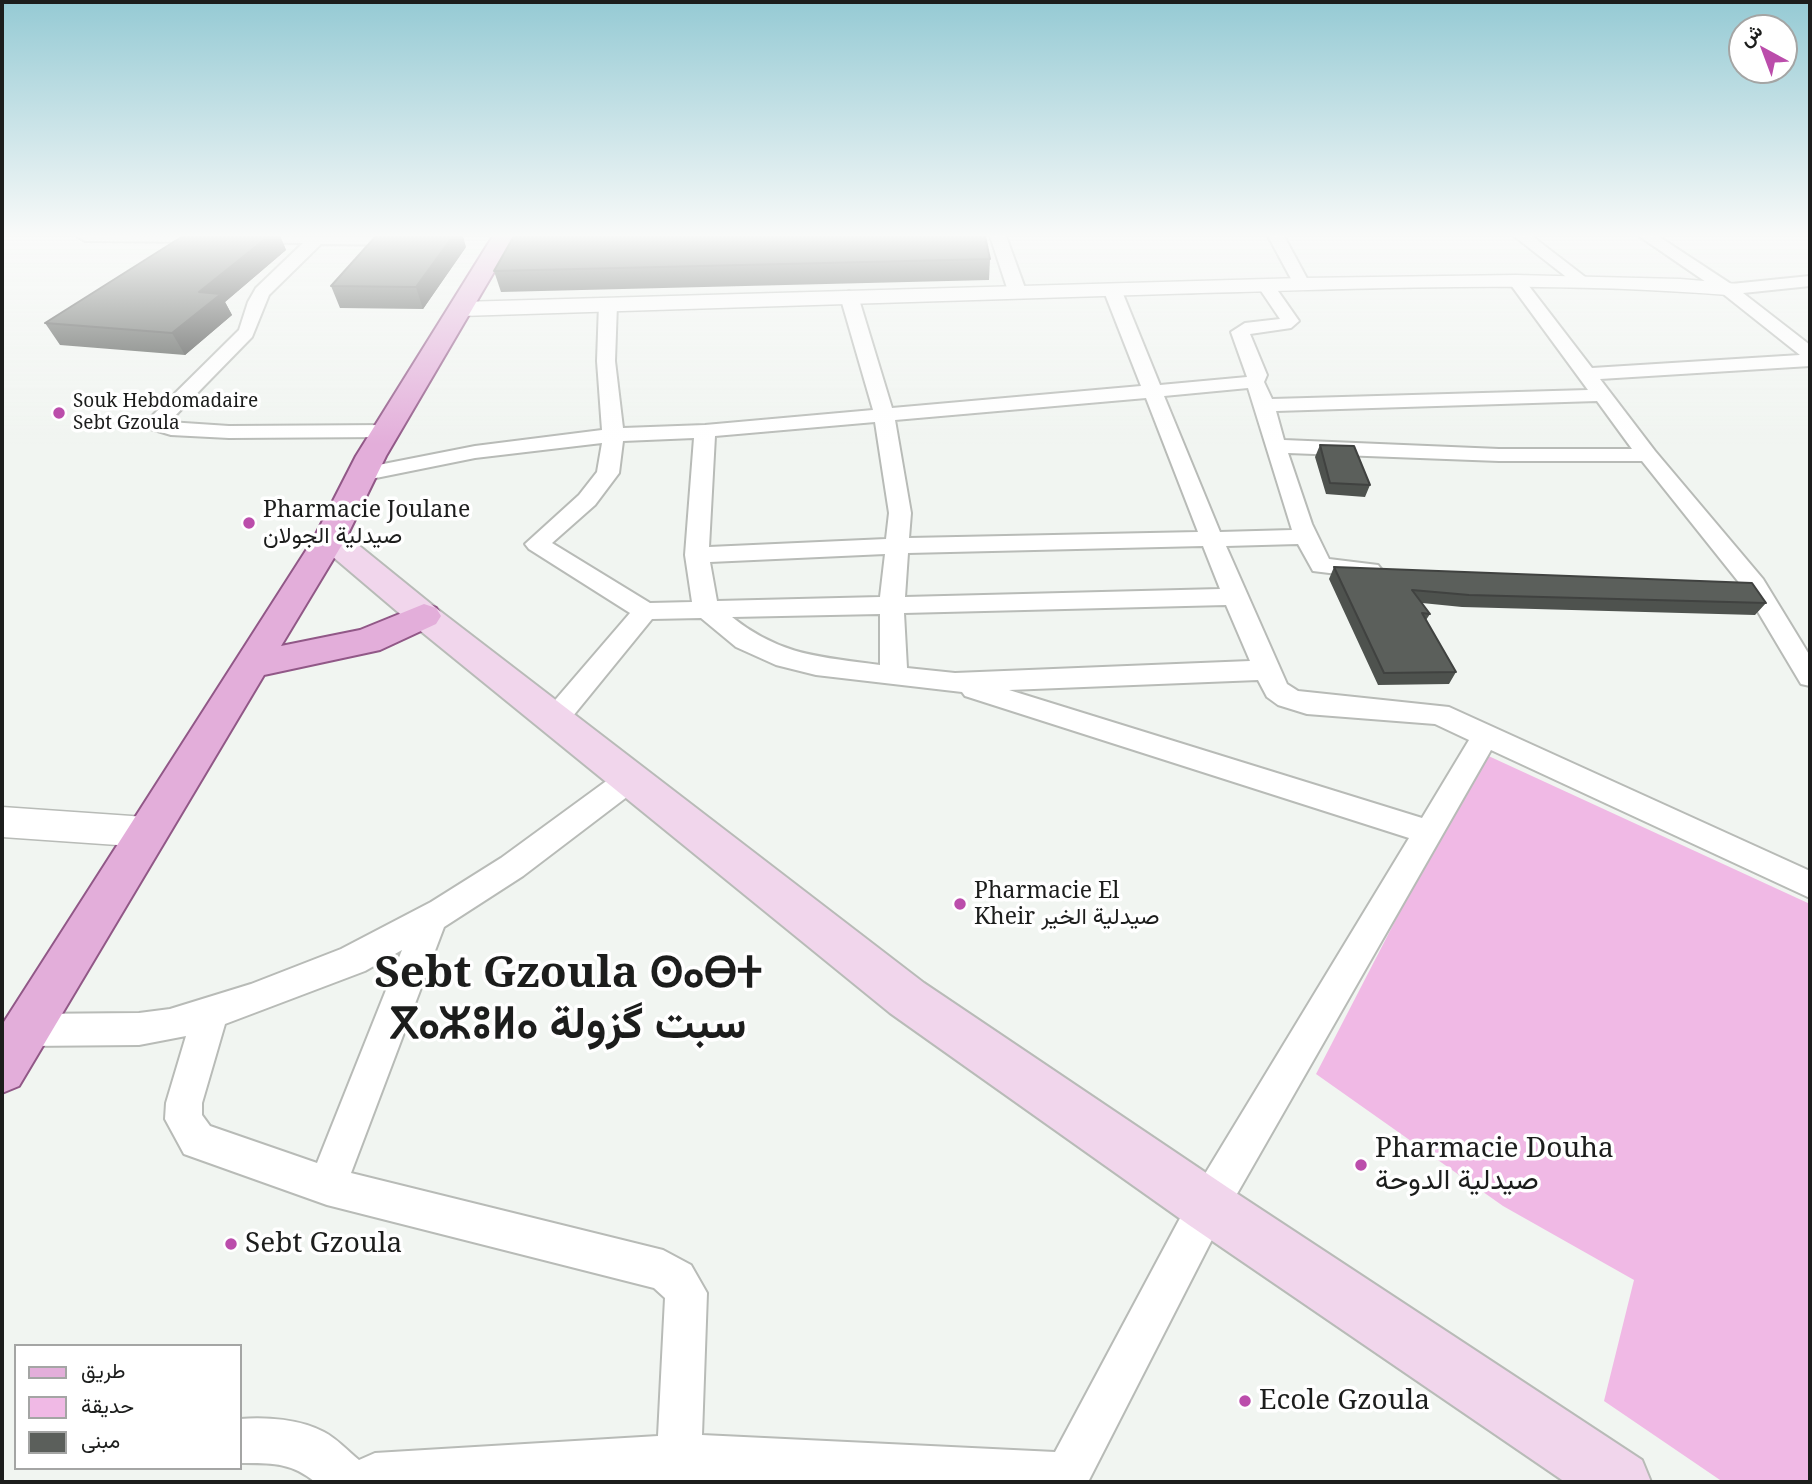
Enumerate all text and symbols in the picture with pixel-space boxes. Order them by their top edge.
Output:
north arrow [1728,14,1798,84]
text: ش [1733,17,1768,52]
place label: Souk Hebdomadaire Sebt Gzoula [73,391,258,435]
marker: Souk Hebdomadaire Sebt Gzoula [51,405,67,421]
place label: Pharmacie Joulane صيدلية الجولان [263,496,470,550]
marker: Pharmacie Joulane صيدلية الجولان [241,515,257,531]
place label: Pharmacie El Kheir صيدلية الخير [974,877,1160,931]
marker: Pharmacie El Kheir صيدلية الخير [952,896,968,912]
district label: Sebt Gzoula ⵙⴰⴱⵜ ⴳⴰⵣⵓⵍⴰ سبت گزولة [374,948,762,1051]
place label: Pharmacie Douha صيدلية الدوحة [1375,1132,1614,1198]
marker: Pharmacie Douha صيدلية الدوحة [1353,1157,1369,1173]
place label: Sebt Gzoula [245,1227,402,1261]
marker: Sebt Gzoula [223,1236,239,1252]
legend [14,1344,242,1470]
text: طريق [81,1356,126,1384]
place label: Ecole Gzoula [1259,1384,1430,1418]
text: حديقة [81,1391,134,1419]
marker: Ecole Gzoula [1237,1393,1253,1409]
text: مبنى [81,1426,120,1454]

